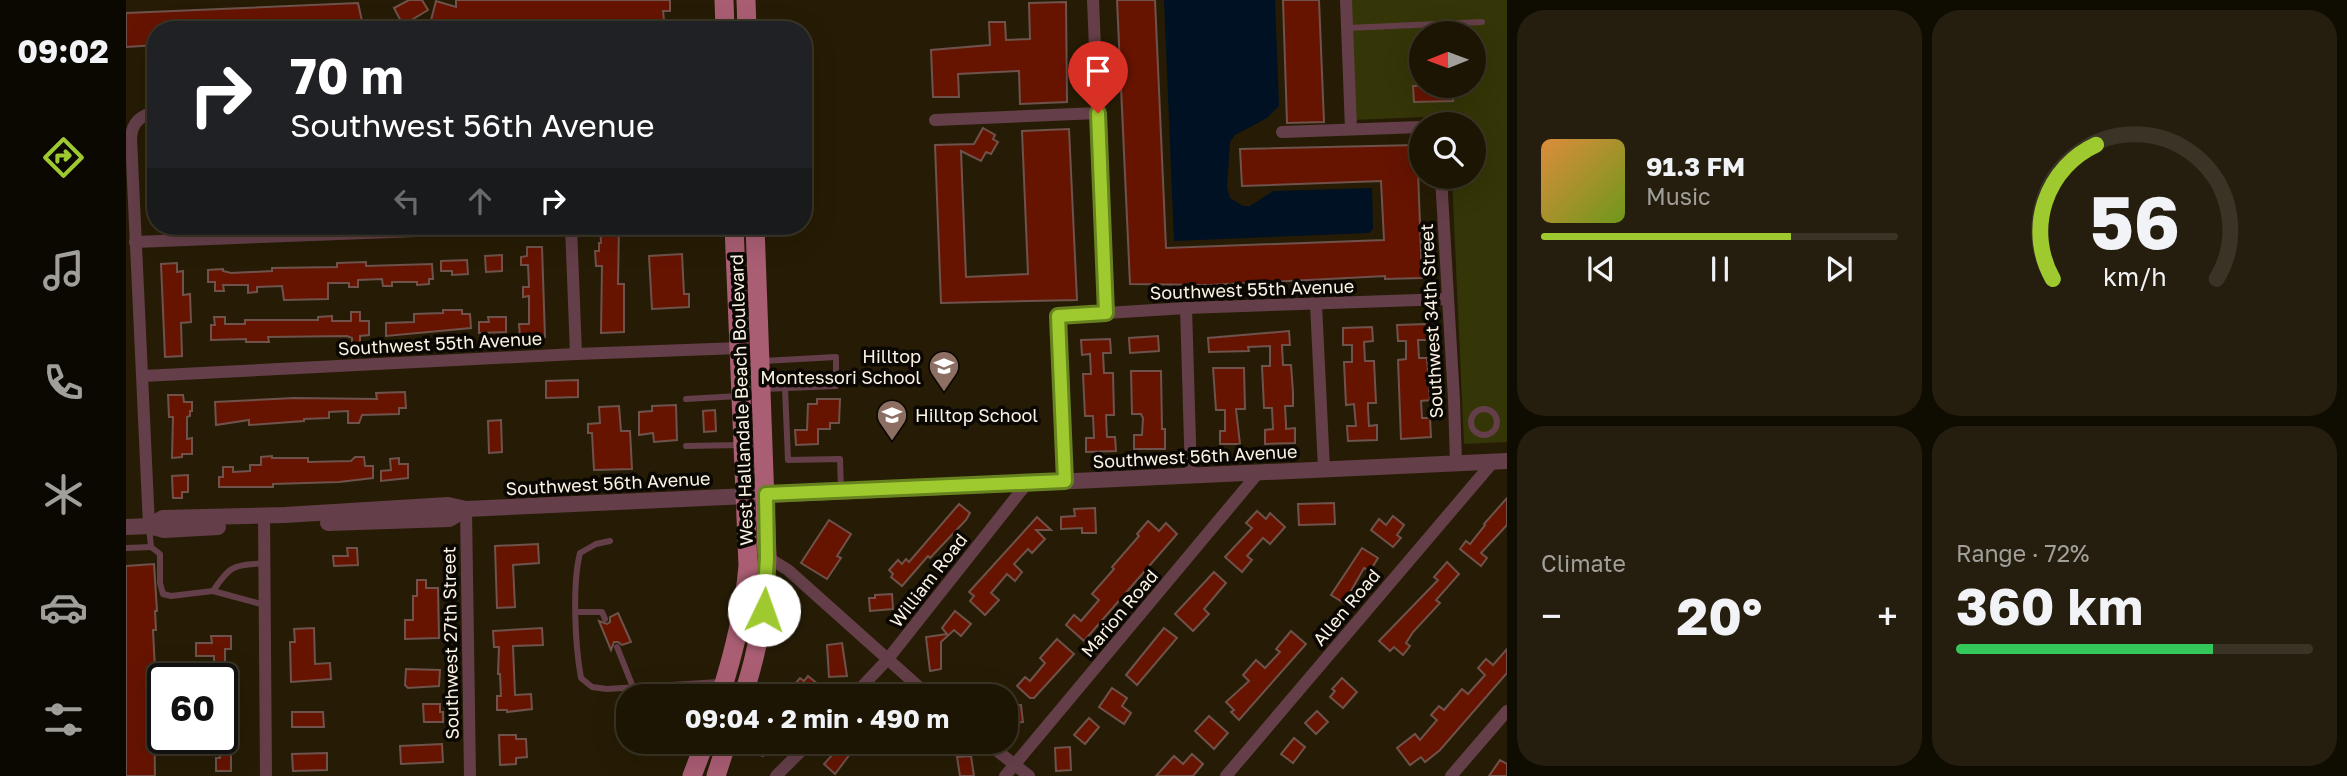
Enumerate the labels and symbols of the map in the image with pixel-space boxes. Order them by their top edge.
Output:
north arrow [1409,21,1486,98]
pin [1068,41,1128,113]
street label: Southwest 34th Street [1415,223,1447,419]
street label: West Hallandale Beach Boulevard [725,254,757,546]
street label: Southwest 55th Avenue [1149,274,1355,304]
street label: Southwest 55th Avenue [337,327,543,359]
place label: Hilltop Montessori School [760,345,921,388]
school or university icon: Hilltop Montessori School [927,349,961,393]
school or university icon: Hilltop School [875,398,909,442]
place label: Hilltop School [915,404,1038,426]
street label: Southwest 56th Avenue [1092,440,1298,472]
street label: Southwest 56th Avenue [505,467,711,499]
street label: William Road [884,529,972,631]
street label: Southwest 27th Street [437,546,463,740]
street label: Allen Road [1308,564,1384,650]
street label: Marion Road [1076,565,1162,661]
position arrow [727,573,801,647]
speed limit sign: 60 [147,663,238,754]

